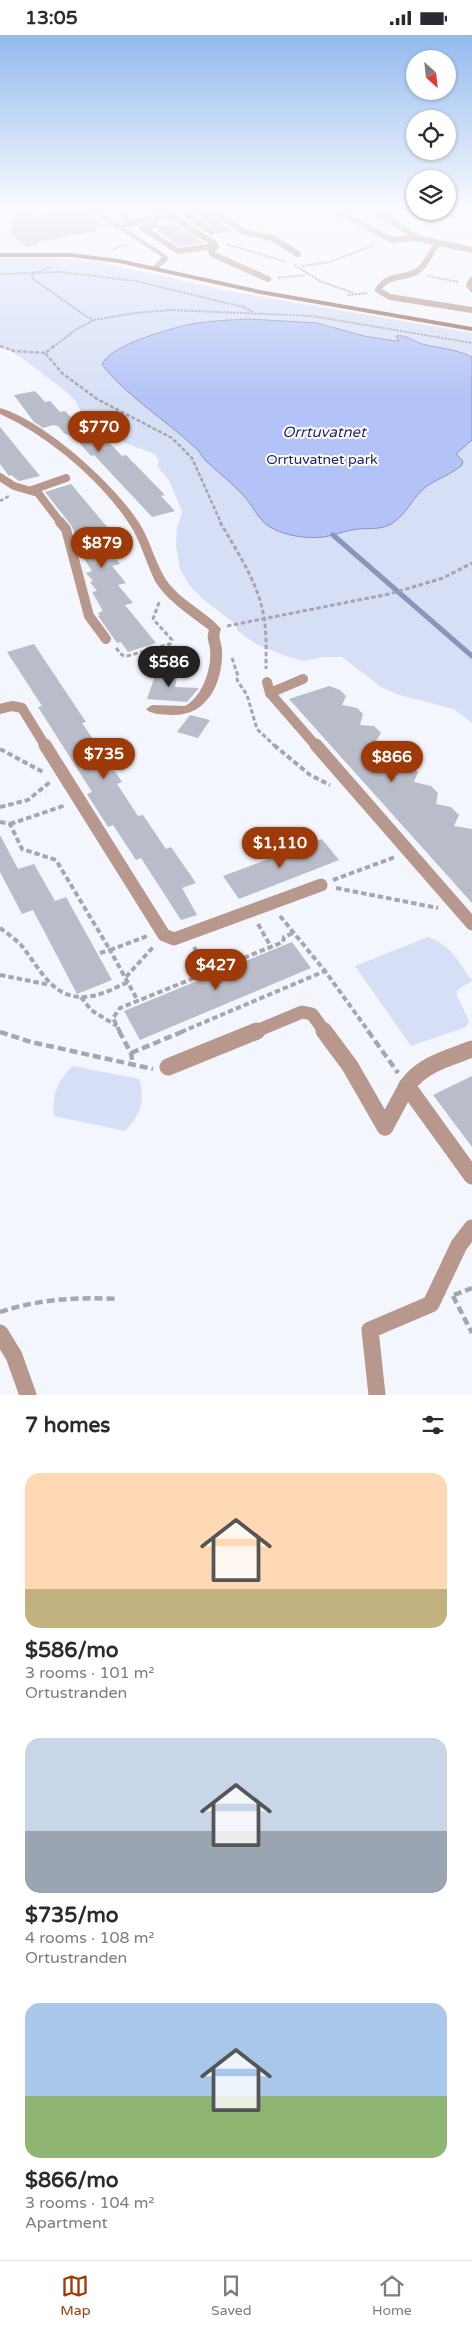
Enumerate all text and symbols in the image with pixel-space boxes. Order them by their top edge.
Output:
text: 13:05 [25,7,78,29]
north arrow [406,50,456,100]
map controls [406,50,456,220]
button: locate [406,110,456,160]
button: layers [406,170,456,220]
pin: $770 [69,411,129,453]
text: $770 [79,417,119,437]
water label: Orrtuvatnet [282,423,368,441]
park label: Orrtuvatnet park [266,451,378,468]
pin: $879 [72,527,132,569]
text: $879 [82,533,122,553]
pin: $586 [139,645,199,688]
text: $586 [149,652,189,672]
pin: $735 [74,737,134,780]
pin: $866 [362,741,422,783]
text: $735 [84,744,124,764]
text: $866 [372,747,412,767]
pin: $1,110 [239,827,321,869]
text: $1,110 [253,833,307,853]
pin: $427 [186,949,246,991]
text: $427 [196,955,236,975]
icon: filters [419,1411,447,1439]
text: 7 homes [25,1413,110,1438]
icon: home [191,1505,281,1595]
text: $586/mo [25,1638,119,1663]
text: 3 rooms · 101 m² [25,1663,154,1683]
text: Ortustranden [25,1683,127,1703]
icon: home [191,1770,281,1860]
text: $735/mo [25,1903,119,1928]
text: 4 rooms · 108 m² [25,1928,154,1948]
text: Ortustranden [25,1948,127,1968]
icon: home [191,2035,281,2125]
text: $866/mo [25,2168,119,2193]
text: 3 rooms · 104 m² [25,2193,154,2213]
text: Apartment [25,2213,108,2233]
tab: Map [60,2272,91,2319]
tab: Saved [211,2272,252,2319]
tab: Home [372,2272,412,2319]

